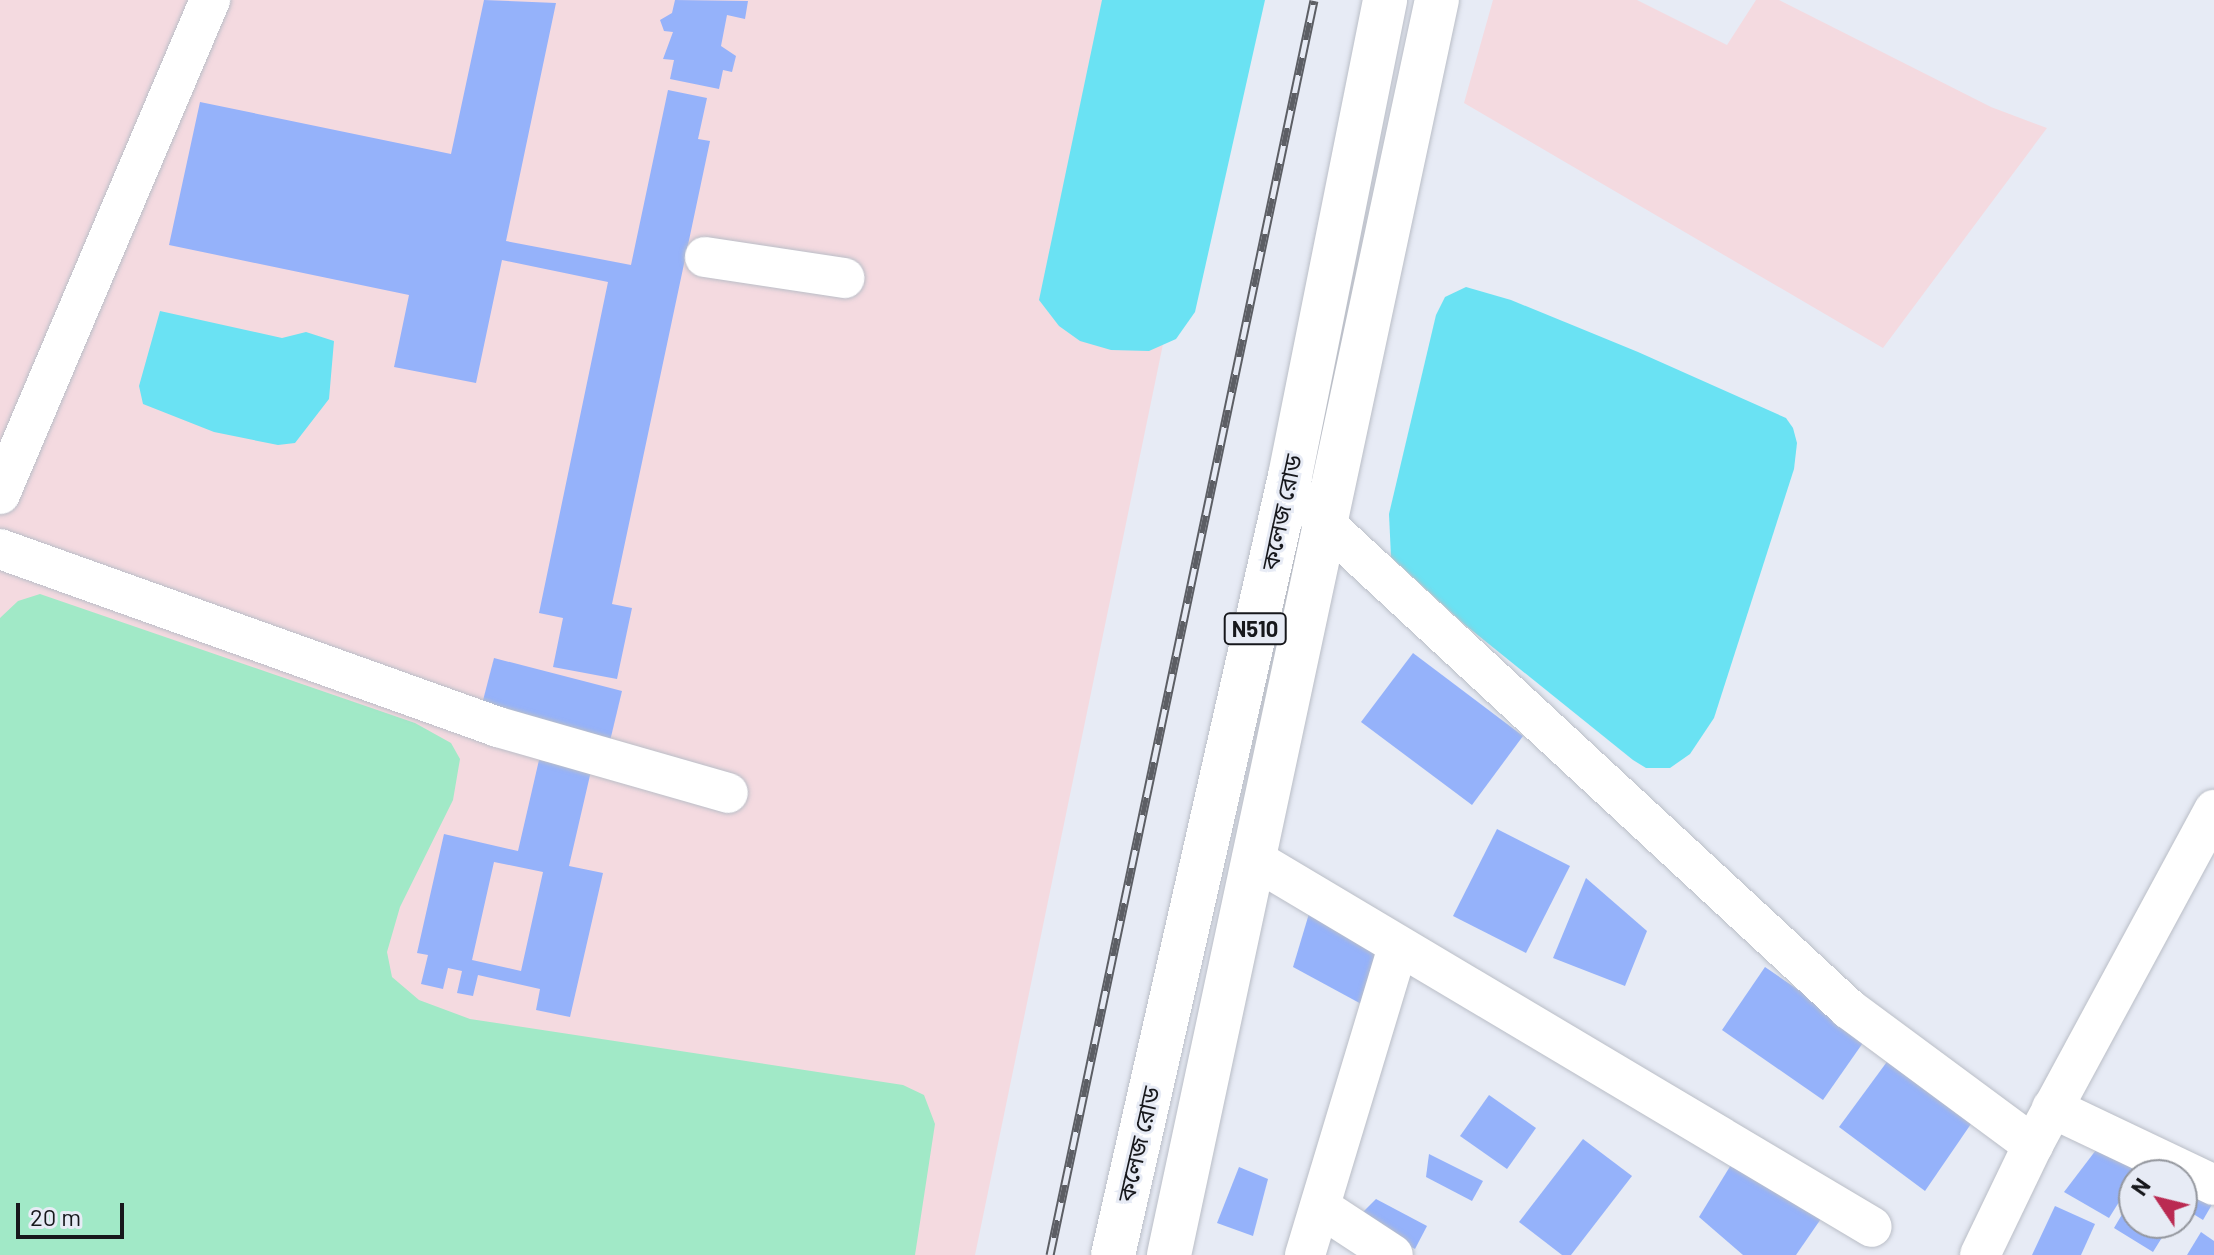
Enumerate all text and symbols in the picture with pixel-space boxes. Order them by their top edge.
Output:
street label: কলেজ রোড [1255,452,1307,572]
road number: N510 [1223,611,1287,647]
street label: কলেজ রোড [1111,1084,1165,1204]
north arrow [2118,1159,2198,1239]
text: N [2125,1173,2155,1200]
scale bar [20,1187,128,1237]
text: 20 m [30,1202,81,1231]

